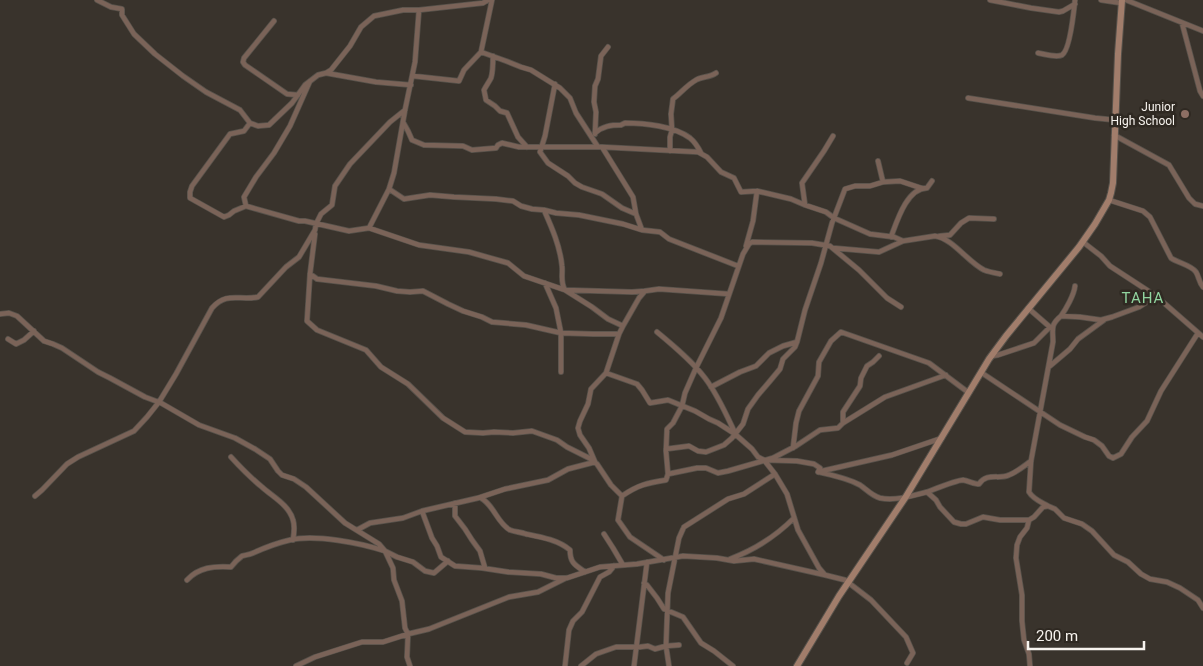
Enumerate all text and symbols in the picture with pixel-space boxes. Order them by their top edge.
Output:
place label: Junior High School [1111,100,1175,128]
marker: Junior High School [1179,108,1191,120]
district label: TAHA [1122,289,1164,307]
scale bar [1028,618,1144,650]
text: 200 m [1036,627,1078,645]

